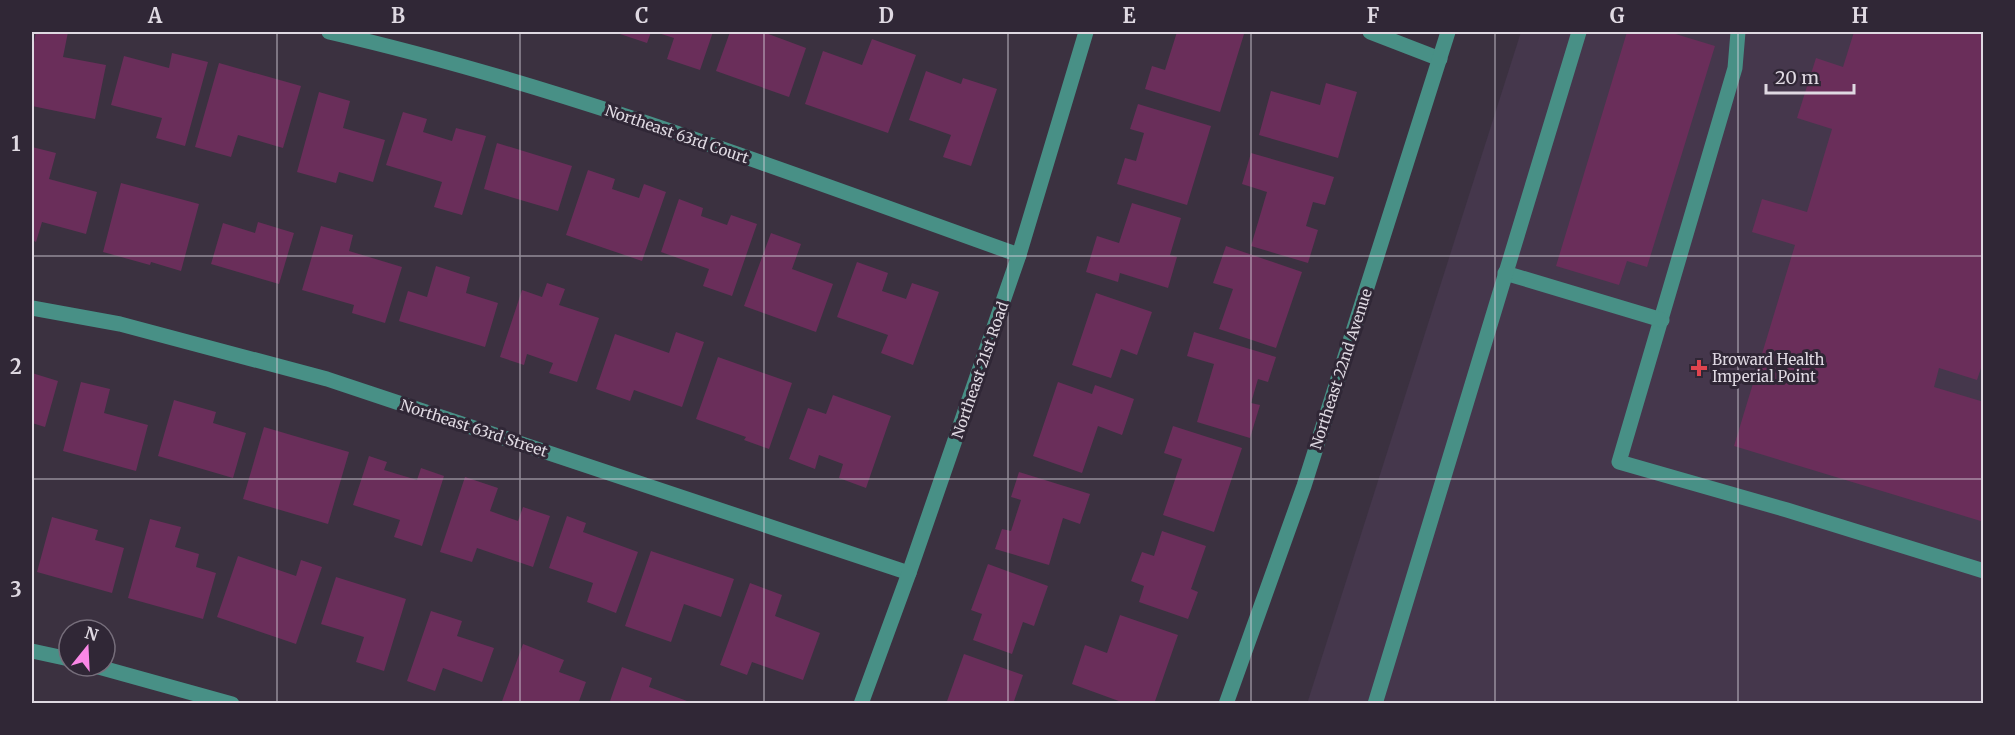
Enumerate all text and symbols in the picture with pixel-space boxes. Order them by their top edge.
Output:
text: A [147,3,163,28]
text: B [391,3,405,28]
text: C [635,3,649,28]
text: D [878,3,894,28]
text: E [1122,3,1136,28]
text: F [1367,3,1380,28]
text: G [1610,3,1625,28]
text: H [1852,3,1868,28]
scale bar [1766,57,1854,95]
text: 20 m [1775,66,1819,89]
street label: Northeast 63rd Court [603,100,752,168]
text: 1 [11,131,21,156]
street label: Northeast 22nd Avenue [1306,286,1376,452]
street label: Northeast 21st Road [948,299,1012,441]
place label: Broward Health Imperial Point [1712,350,1825,386]
text: 2 [10,354,22,379]
marker: Broward Health Imperial Point [1690,359,1708,377]
street label: Northeast 63rd Street [398,395,550,461]
text: 3 [10,577,22,602]
north arrow [57,618,117,678]
text: N [83,622,101,645]

